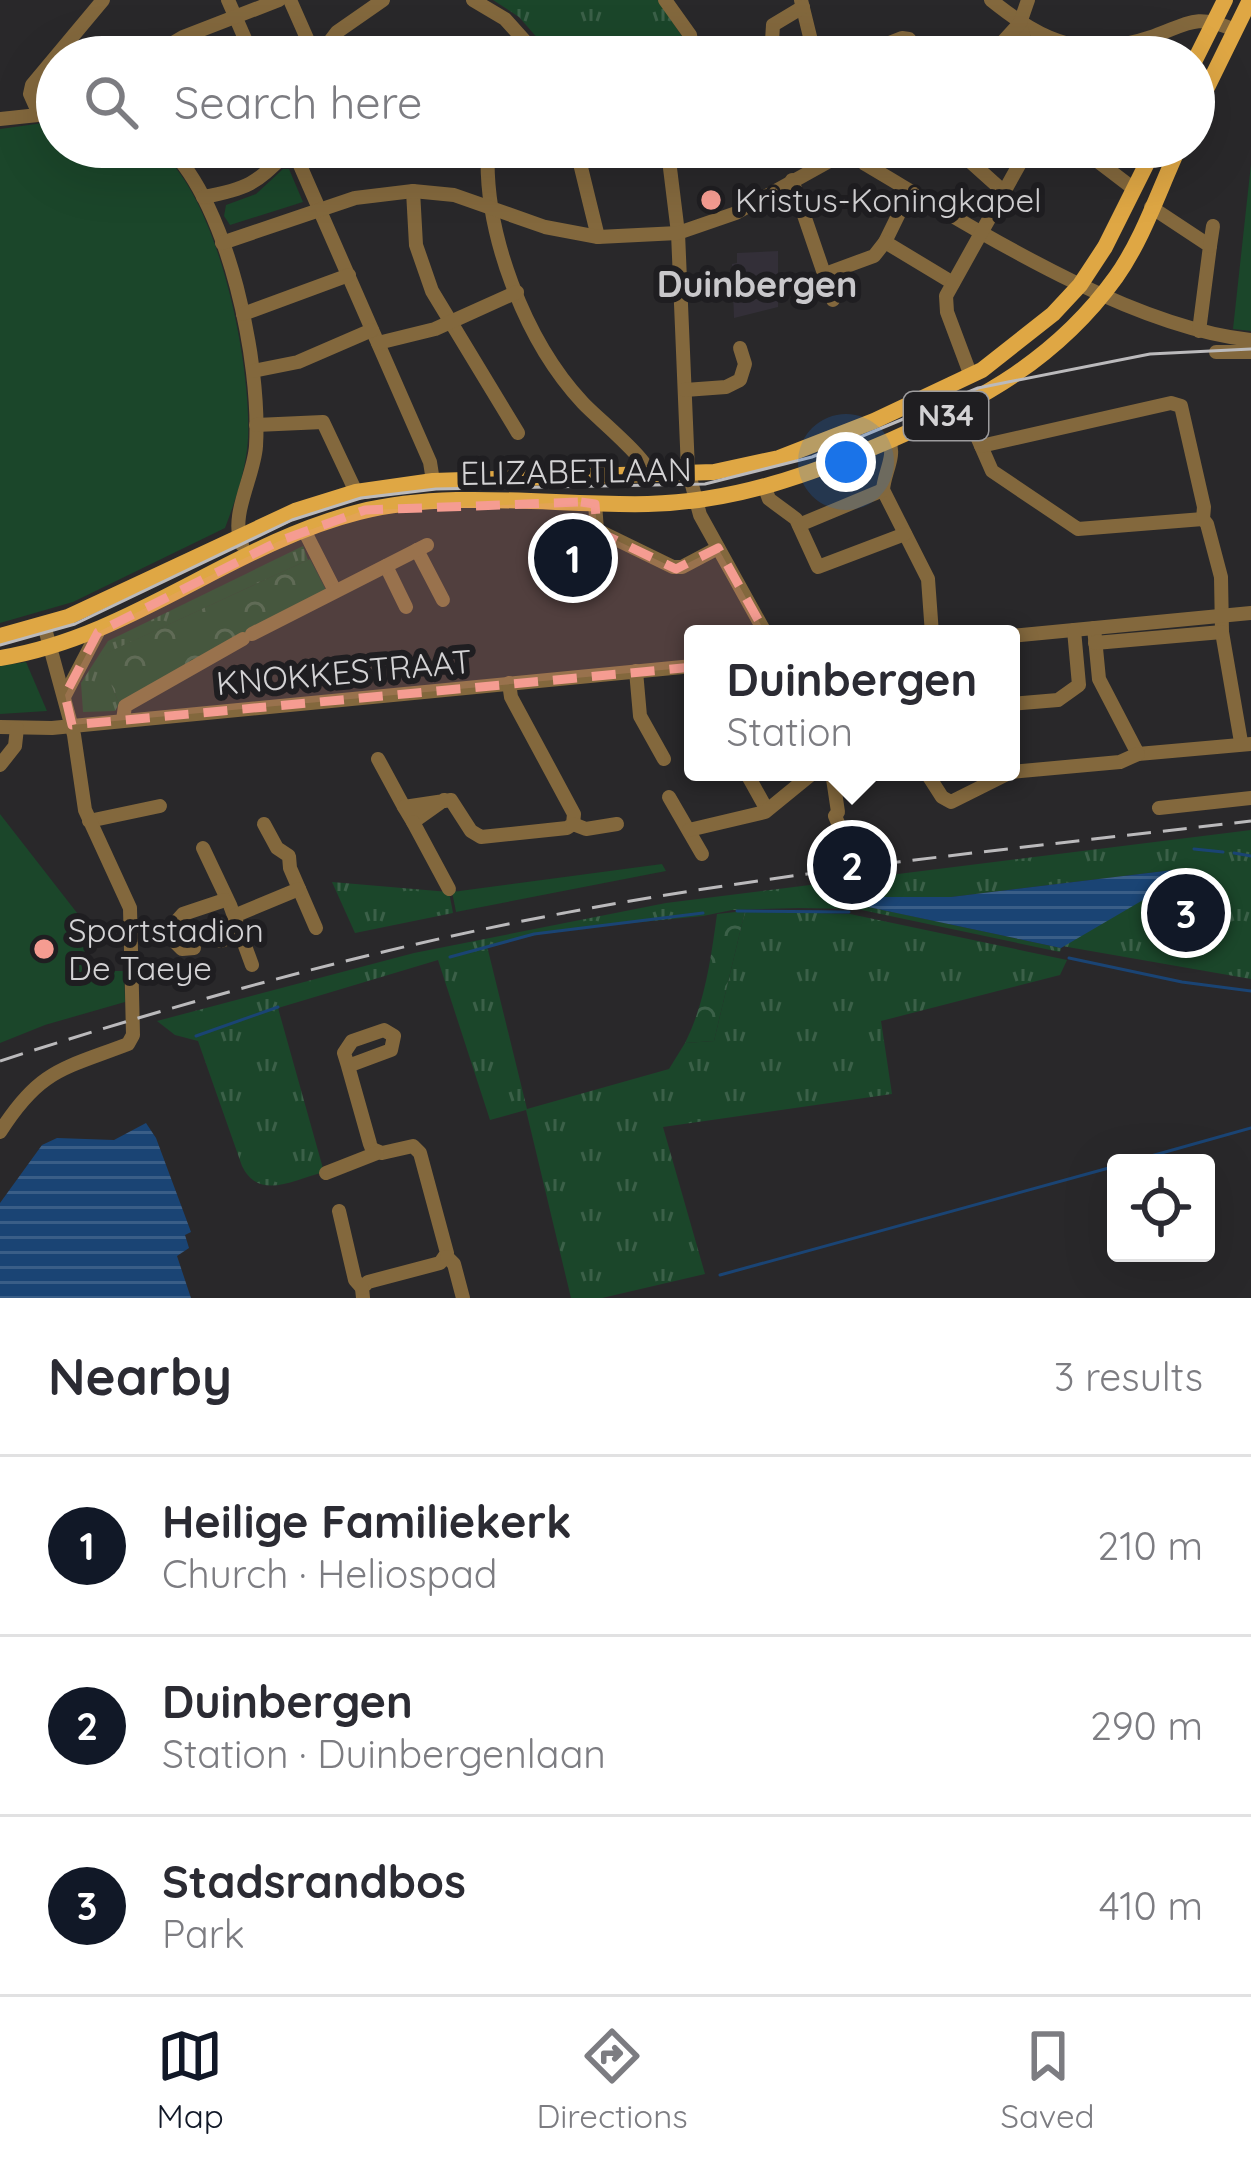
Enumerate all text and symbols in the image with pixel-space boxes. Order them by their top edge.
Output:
search box [36,36,1215,168]
icon: search [78,69,144,135]
text: Search here [174,74,422,130]
place label: Kristus-Koningkapel [735,179,1042,220]
marker: Kristus-Koningkapel [698,187,724,213]
district label: Duinbergen [657,261,857,306]
road number: N34 [904,392,988,440]
your location [816,432,876,492]
street label: ELIZABETLAAN [460,448,692,493]
pin: 1 [534,513,612,603]
popup [684,625,1020,781]
street label: KNOKKESTRAAT [214,640,473,703]
text: Duinbergen [727,651,977,707]
text: Station [727,707,853,756]
pin: 2 [813,820,891,910]
pin: 3 [1147,868,1225,958]
place label: Sportstadion De Taeye [68,909,264,988]
marker: Sportstadion De Taeye [31,936,57,962]
map controls [1107,1154,1215,1262]
button: locate [1107,1154,1215,1262]
text: Nearby [48,1344,232,1408]
text: 3 results [1054,1352,1203,1401]
text: Heilige Familiekerk [162,1493,572,1549]
text: 1 [79,1521,95,1570]
text: 210 m [1098,1521,1203,1570]
text: Church · Heliospad [162,1549,497,1598]
text: Duinbergen [162,1673,413,1729]
text: 2 [76,1701,98,1750]
text: 290 m [1090,1701,1203,1750]
text: Station · Duinbergenlaan [162,1729,606,1778]
text: Stadsrandbos [162,1853,466,1909]
text: 3 [77,1881,97,1930]
text: 410 m [1099,1881,1203,1930]
text: Park [162,1909,245,1958]
tab: Map [156,2023,224,2136]
tab: Directions [536,2023,688,2136]
tab: Saved [1001,2023,1095,2136]

